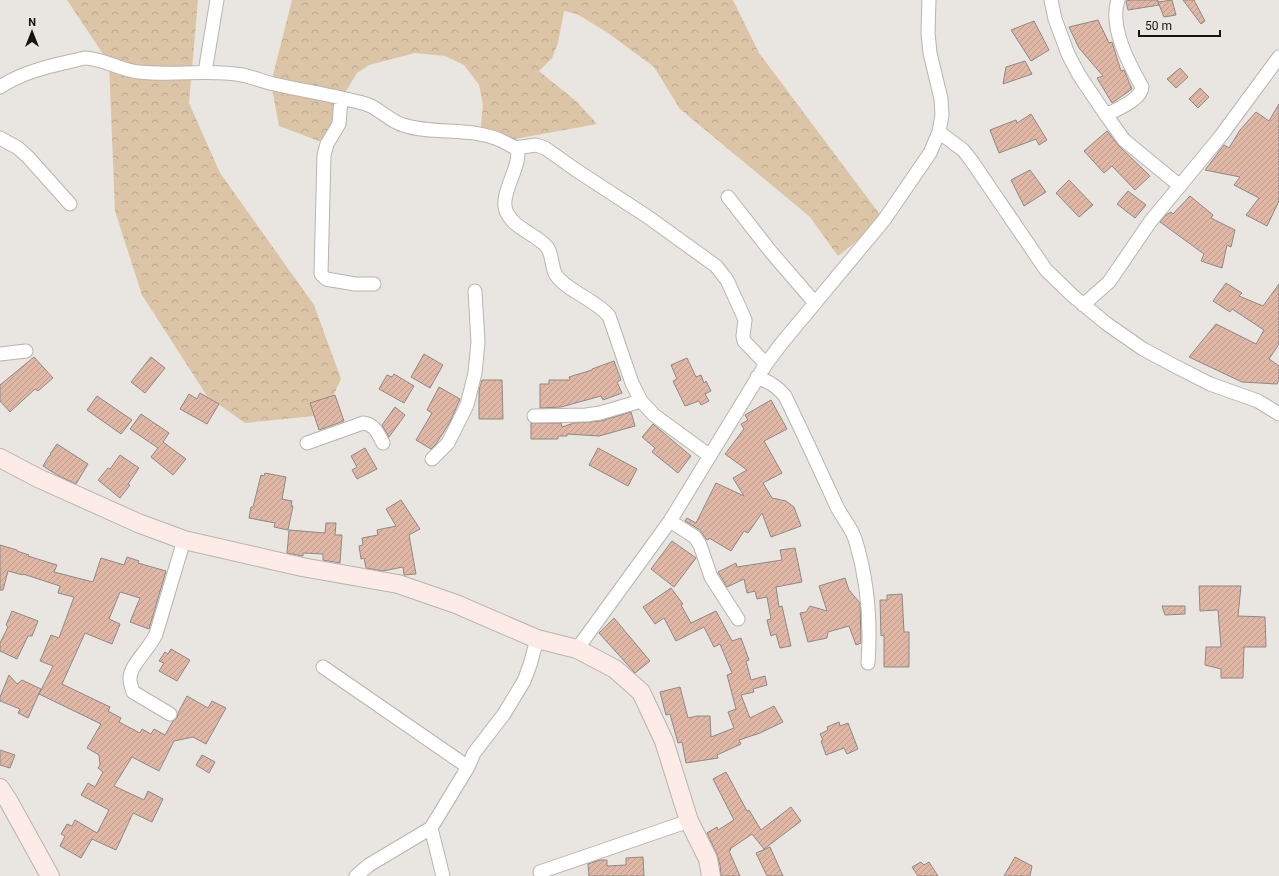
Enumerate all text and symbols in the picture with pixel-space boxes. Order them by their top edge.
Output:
north arrow [12,12,52,52]
scale bar [1139,12,1220,38]
text: N [28,16,36,29]
text: 50 m [1145,19,1172,33]

